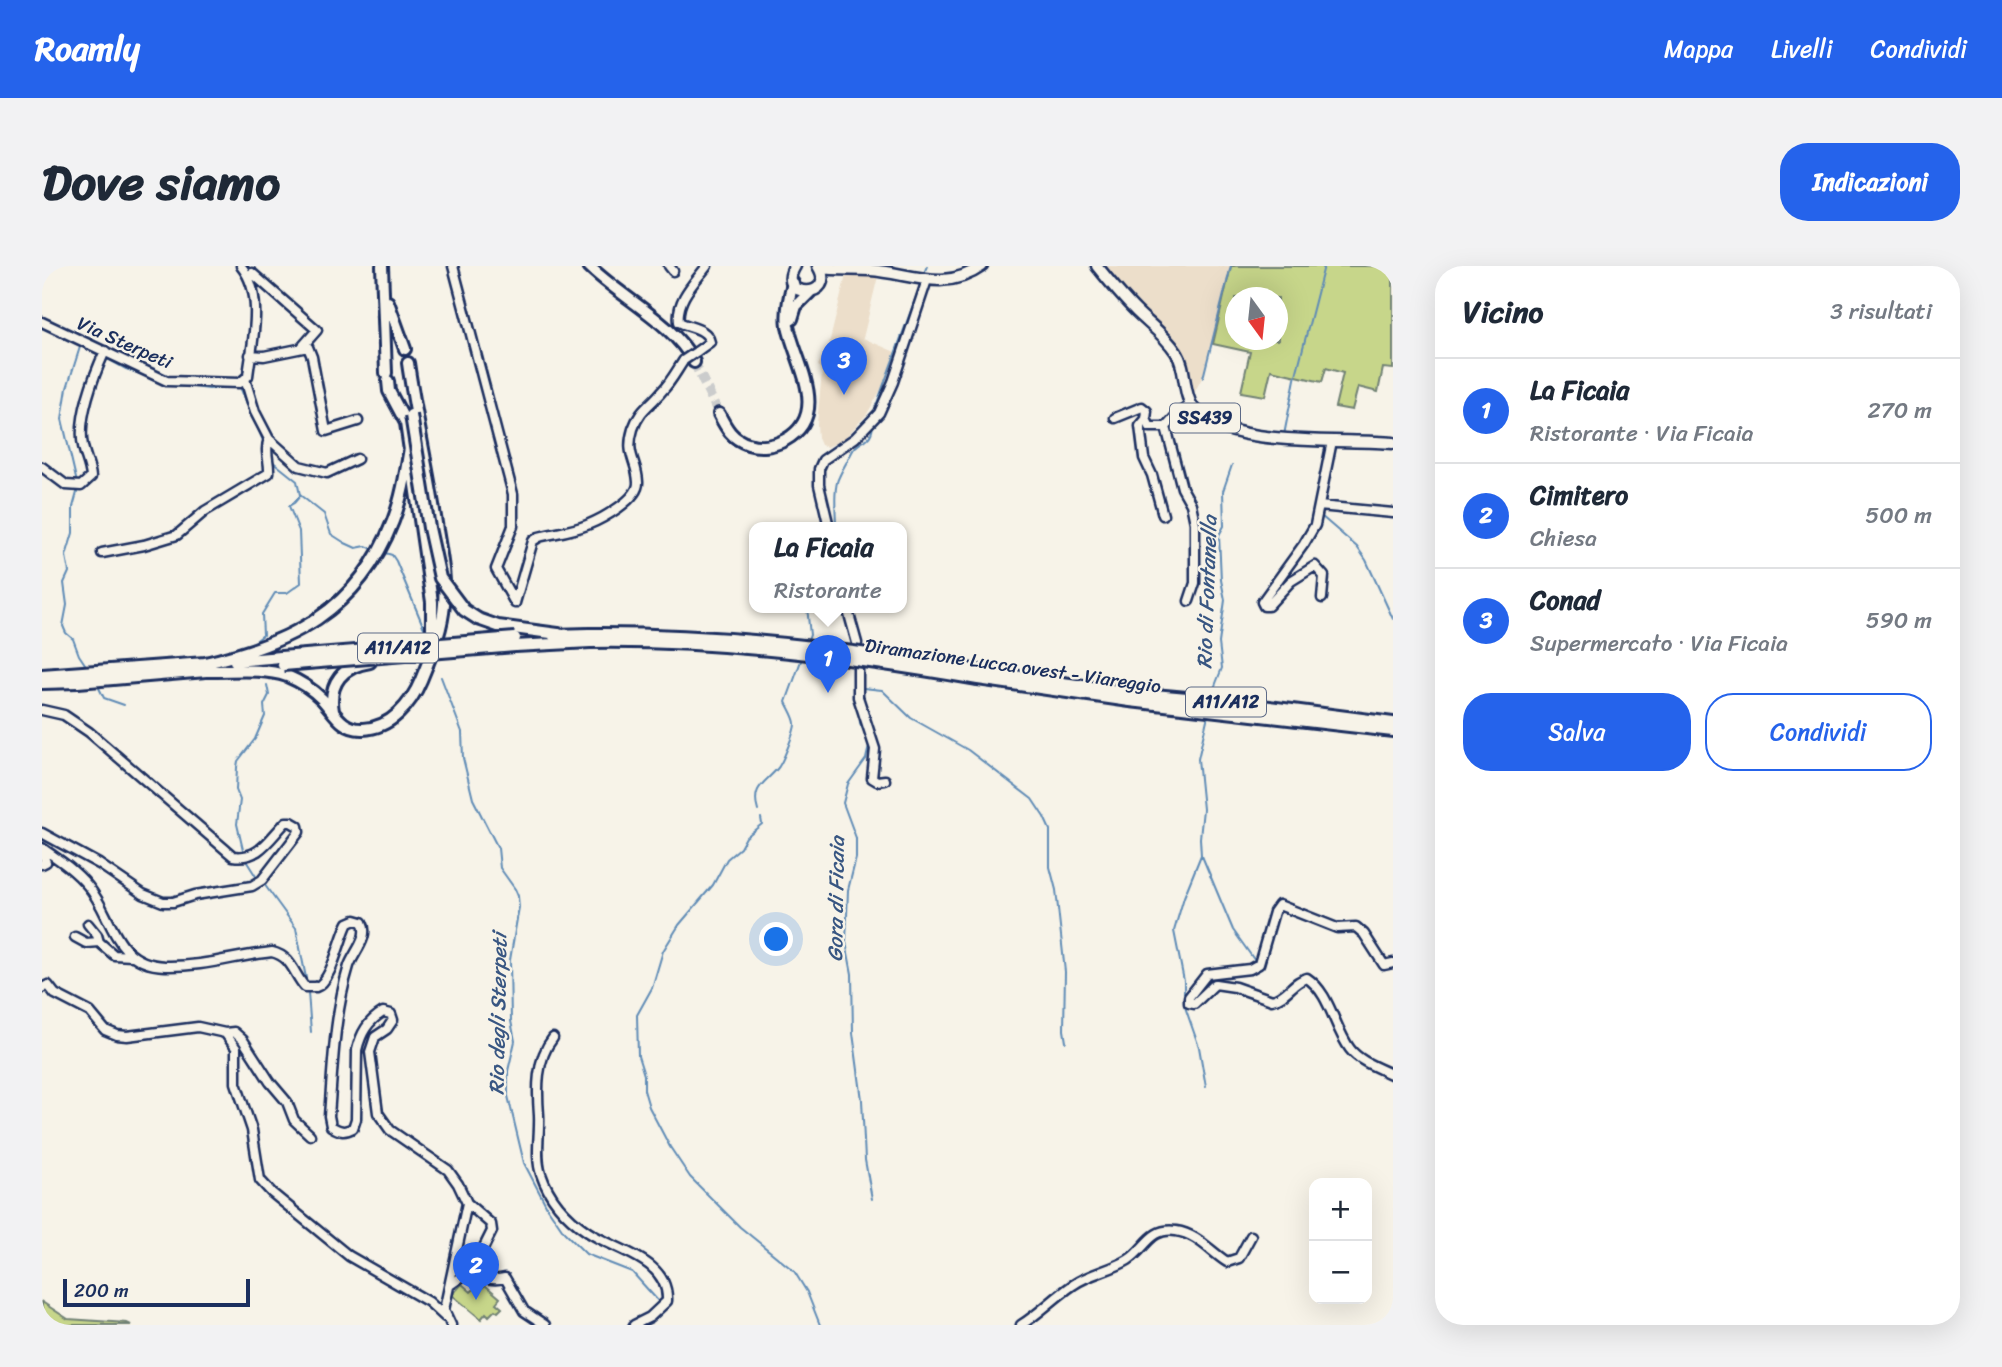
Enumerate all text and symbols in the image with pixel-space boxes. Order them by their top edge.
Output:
text: Roamly [35,20,140,78]
text: Mappa [1664,28,1733,70]
text: Livelli [1771,28,1833,70]
text: Condividi [1871,28,1967,70]
text: Dove siamo [42,139,280,226]
button: Indicazioni [1780,143,1960,221]
text: Vicino [1463,285,1543,339]
north arrow [1225,287,1288,350]
text: 3 risultati [1830,291,1932,332]
street label: Via Sterpeti [72,307,179,378]
pin: 3 [821,337,867,395]
text: La Ficaia [1530,367,1629,413]
text: 1 [1481,390,1491,431]
text: 270 m [1867,390,1932,431]
road number: SS439 [1170,404,1240,433]
text: Ristorante · Via Ficaia [1530,413,1753,454]
text: Cimitero [1530,472,1628,518]
text: 2 [1479,495,1493,536]
text: 500 m [1865,495,1932,536]
water label: Rio di Fontanella [1185,513,1229,669]
text: Chiesa [1530,518,1597,559]
popup [749,522,907,613]
text: La Ficaia [774,524,874,570]
text: Ristorante [774,570,882,611]
text: Conad [1530,577,1600,623]
text: 3 [1480,600,1492,641]
text: 590 m [1866,600,1932,641]
text: Supermercato · Via Ficaia [1530,623,1788,664]
street label: Diramazione Lucca ovest - Viareggio [863,628,1164,703]
road number: A11/A12 [358,634,438,662]
pin: 1 [805,635,851,693]
road number: A11/A12 [1186,688,1266,716]
button: Salva [1463,693,1691,771]
button: Condividi [1705,693,1932,771]
water label: Gora di Ficaia [816,835,856,962]
your location [759,922,793,956]
water label: Rio degli Sterpeti [478,929,518,1095]
map controls [1309,1178,1372,1304]
button: + [1309,1178,1372,1241]
button: − [1309,1241,1372,1304]
pin: 2 [453,1242,499,1300]
text: 200 m [74,1274,129,1307]
scale bar [63,1276,250,1308]

